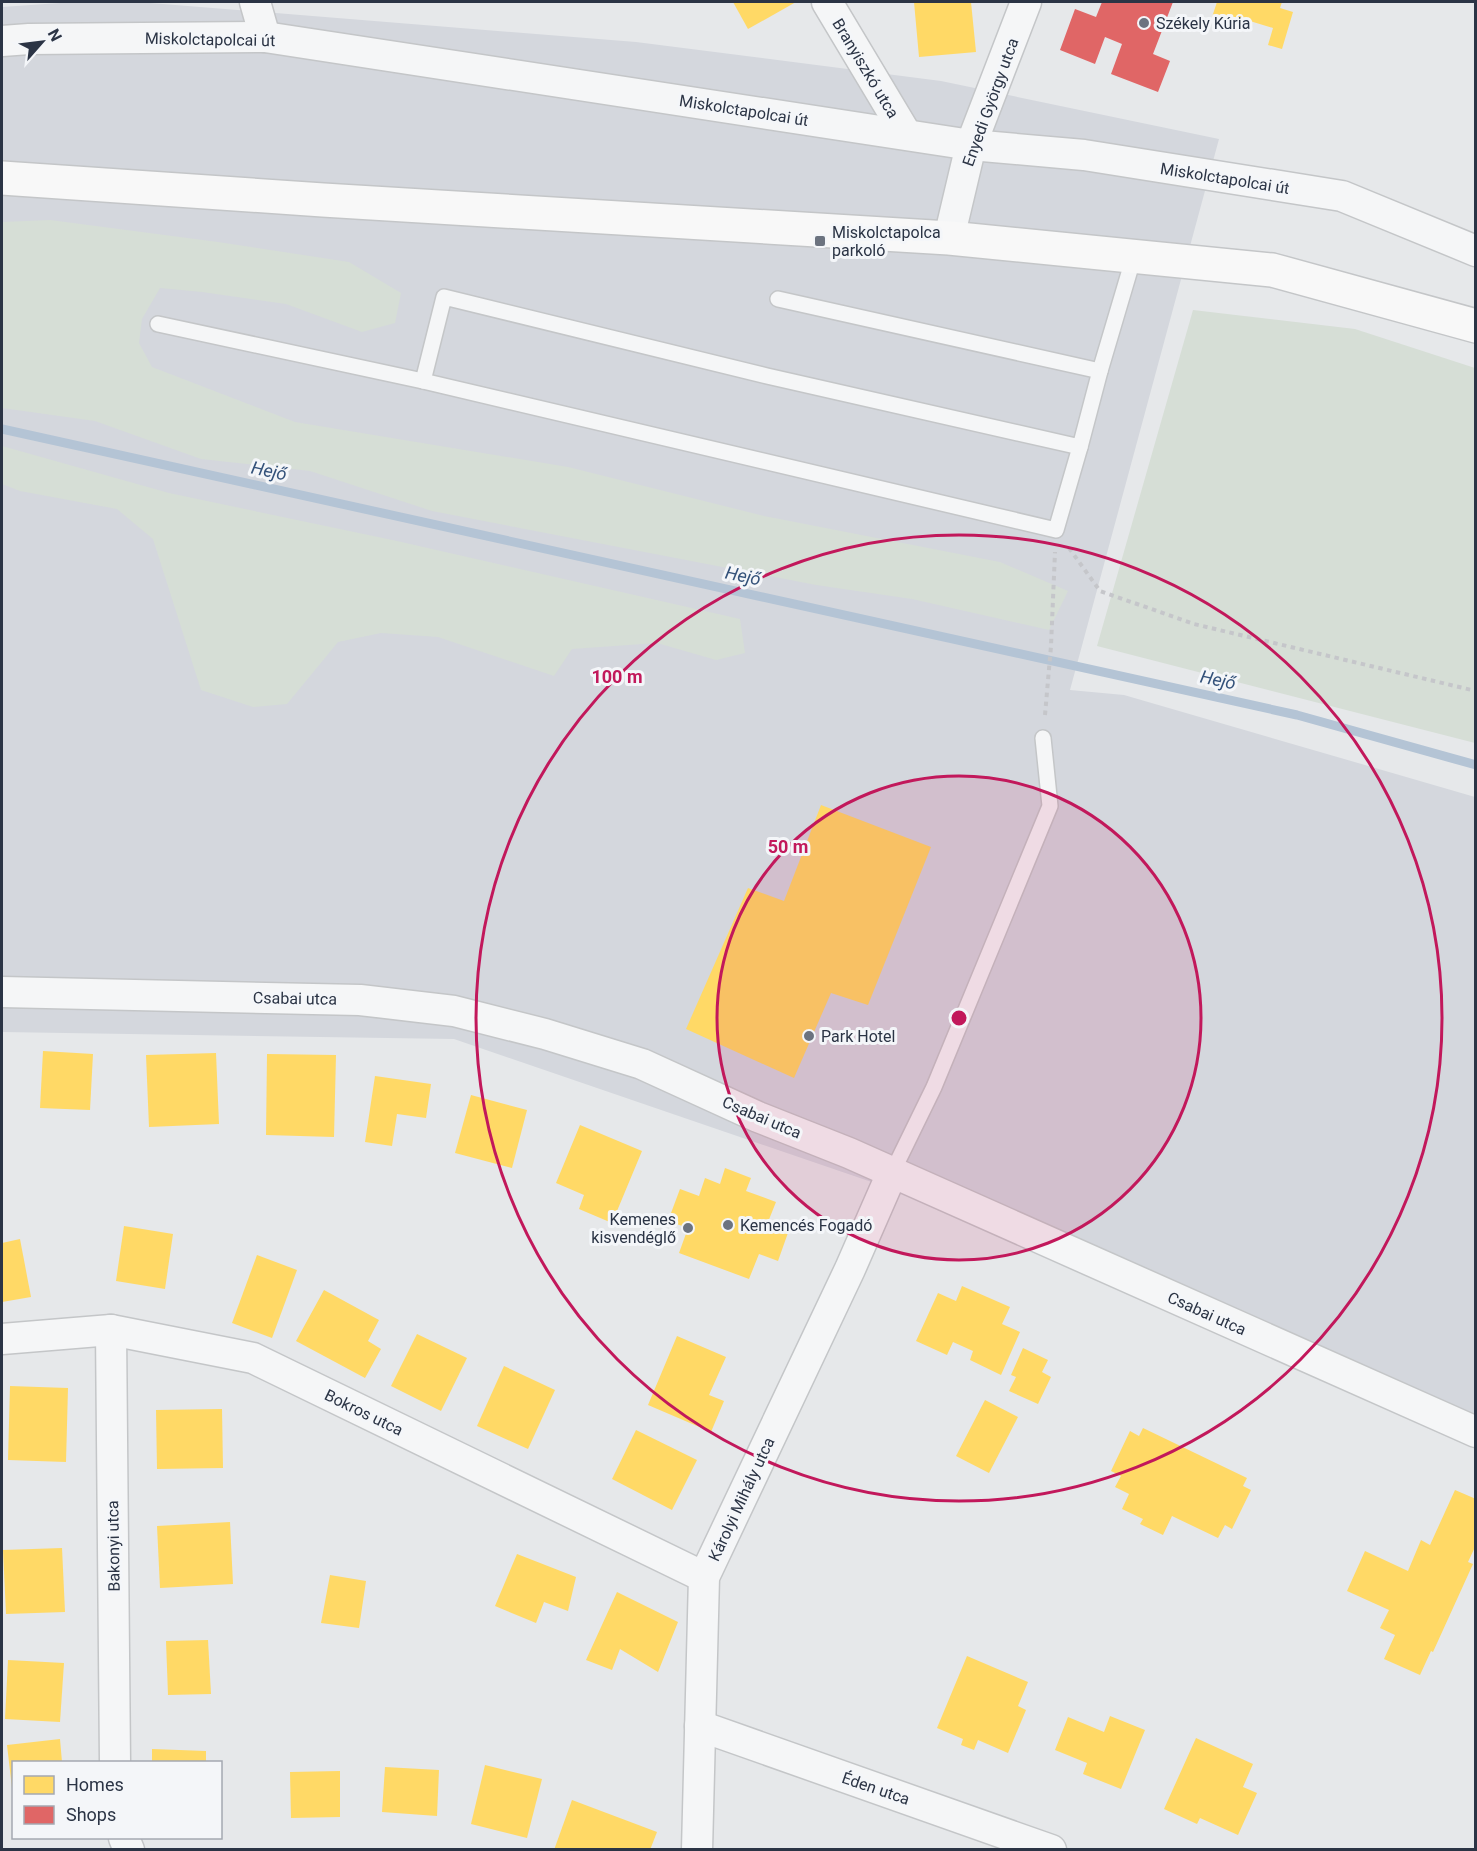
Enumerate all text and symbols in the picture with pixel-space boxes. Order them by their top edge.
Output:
north arrow [12,12,72,72]
place label: Székely Kúria [1156,14,1250,33]
street label: Branyiszkó utca [828,15,903,121]
marker: Székely Kúria [1137,16,1151,30]
text: N [44,26,66,45]
street label: Miskolctapolcai út [145,29,275,50]
street label: Enyedi György utca [958,35,1023,169]
street label: Miskolctapolcai út [678,91,810,130]
street label: Miskolctapolcai út [1159,159,1291,198]
place label: Miskolctapolca parkoló [832,223,941,260]
marker: Miskolctapolca parkoló [813,234,827,248]
water label: Hejő [249,457,290,485]
water label: Hejő [723,562,764,590]
text: 100 m [591,666,643,687]
water label: Hejő [1198,666,1239,694]
text: 50 m [768,836,808,857]
street label: Csabai utca [253,988,337,1009]
centre of rings [949,1008,969,1028]
place label: Park Hotel [821,1027,895,1046]
marker: Park Hotel [802,1029,816,1043]
street label: Csabai utca [719,1092,804,1143]
place label: Kemenes kisvendéglő [591,1210,676,1247]
place label: Kemencés Fogadó [740,1216,872,1235]
marker: Kemencés Fogadó [721,1218,735,1232]
marker: Kemenes kisvendéglő [681,1221,695,1235]
street label: Csabai utca [1165,1288,1249,1339]
street label: Bokros utca [321,1385,406,1440]
street label: Károlyi Mihály utca [704,1434,778,1564]
street label: Bakonyi utca [103,1500,124,1592]
legend [12,1761,222,1839]
street label: Éden utca [839,1768,912,1809]
text: Homes [66,1774,124,1795]
text: Shops [66,1804,116,1825]

